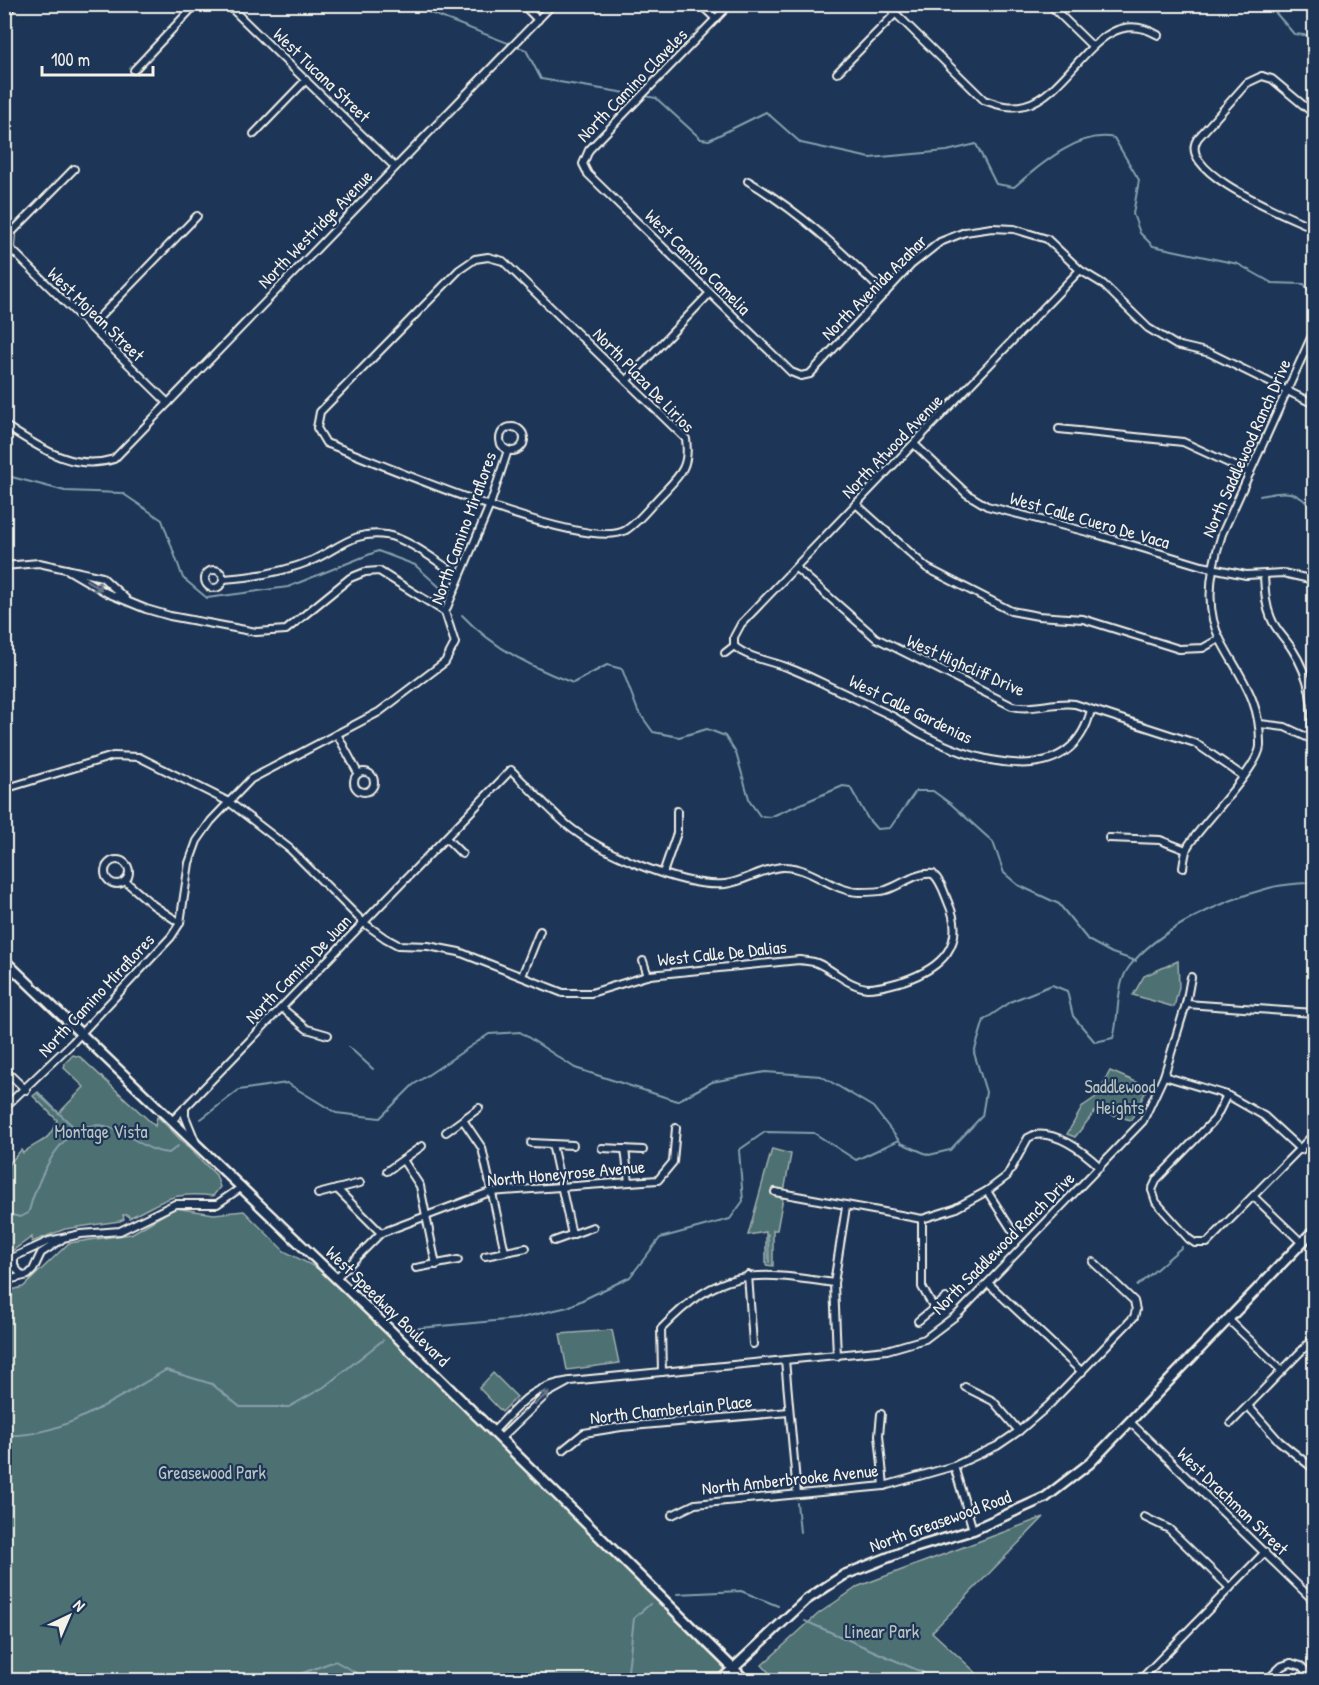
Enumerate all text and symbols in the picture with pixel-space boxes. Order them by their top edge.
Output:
street label: West Tucana Street [268,22,377,128]
street label: North Camino Claveles [571,23,693,147]
scale bar [42,39,153,77]
text: 100 m [51,47,90,72]
street label: North Westridge Avenue [252,164,378,294]
street label: West Camino Camelia [640,204,756,320]
street label: North Avenida Azahar [816,229,932,345]
street label: West Mojean Street [42,261,151,367]
street label: North Plaza De Lirios [588,322,701,438]
street label: North Saddlewood Ranch Drive [1195,355,1297,541]
street label: North Atwood Avenue [836,388,948,504]
street label: North Camino Miraflores [424,448,502,608]
street label: West Calle Cuero De Vaca [1007,485,1173,555]
one-way arrow [85,578,102,591]
street label: West Highcliff Drive [903,628,1029,702]
street label: West Calle Gardenias [845,668,977,750]
street label: North Camino De Juan [239,909,357,1029]
street label: North Camino Miraflores [32,928,160,1062]
street label: West Calle De Dalias [656,934,788,972]
park label: Saddlewood Heights [1084,1074,1156,1120]
park label: Montage Vista [55,1119,148,1144]
street label: North Honeyrose Avenue [486,1154,646,1192]
street label: North Saddlewood Ranch Drive [926,1166,1080,1320]
street label: West Speedway Boulevard [320,1240,456,1372]
street label: North Chamberlain Place [589,1388,753,1430]
one-way arrow [534,1391,549,1405]
street label: West Drachman Street [1172,1441,1295,1561]
street label: North Amberbrooke Avenue [700,1457,880,1501]
park label: Greasewood Park [158,1460,267,1485]
street label: North Greasewood Road [866,1484,1014,1558]
north arrow [39,1586,99,1646]
text: N [69,1594,90,1616]
park label: Linear Park [845,1619,920,1644]

